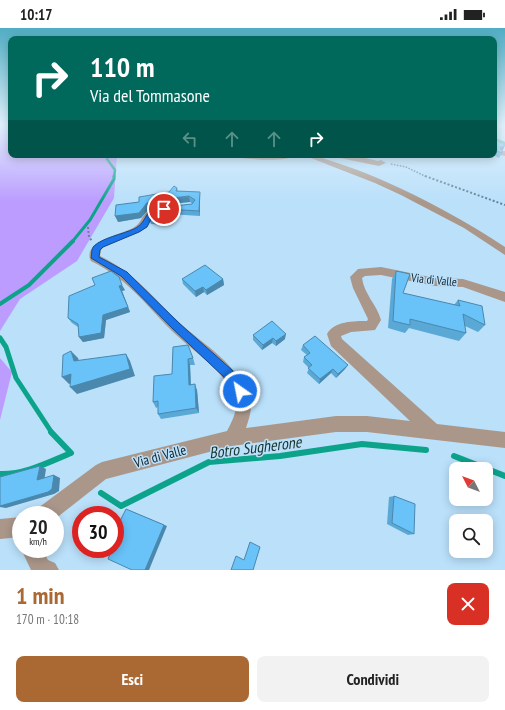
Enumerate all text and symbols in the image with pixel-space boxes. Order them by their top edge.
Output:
text: 10:17 [20,5,52,24]
text: 110 m [90,48,154,85]
icon: right [24,52,76,104]
text: Via del Tommasone [90,84,210,107]
icon: left [179,128,201,150]
icon: ahead [221,128,243,150]
icon: ahead [263,128,285,150]
icon: right [305,128,327,150]
pin [147,192,181,226]
icon: arrive [153,198,175,220]
street label: Via di Valle [409,270,458,289]
position arrow [219,370,261,412]
water label: Botro Sugherone [208,431,304,463]
street label: Via di Valle [131,440,188,472]
north arrow [449,462,493,506]
map controls [449,462,493,558]
speed limit sign: 30 [72,506,124,558]
text: 20 [28,514,48,540]
button: search [449,514,493,558]
text: km/h [29,535,47,548]
text: 1 min [16,580,64,611]
button: close [447,583,489,625]
text: 170 m · 10:18 [16,611,79,628]
button: Esci [16,656,249,702]
button: Condividi [257,656,489,702]

